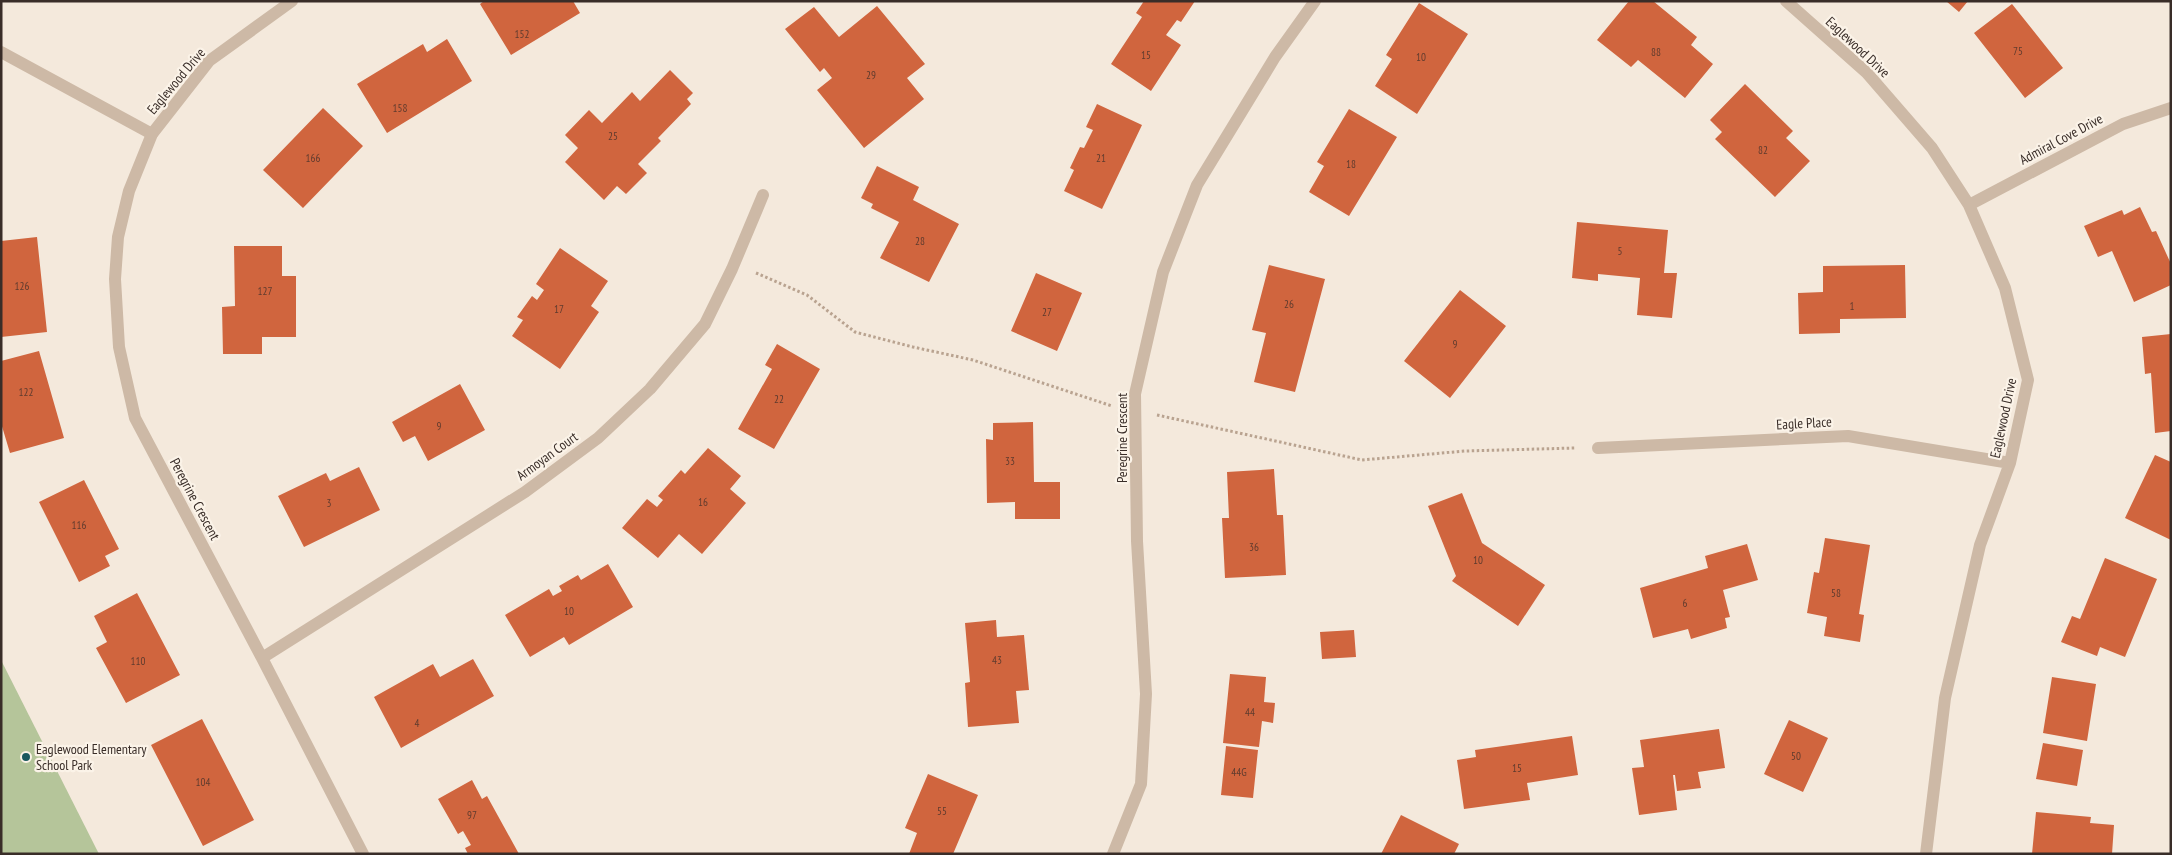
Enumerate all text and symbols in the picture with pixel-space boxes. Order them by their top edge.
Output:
street label: Eaglewood Drive [1822,13,1894,81]
house number: 152 [515,27,529,41]
street label: Eaglewood Drive [143,44,209,118]
house number: 75 [2013,44,2023,58]
house number: 88 [1651,45,1661,59]
house number: 15 [1141,48,1151,62]
house number: 10 [1416,50,1426,64]
house number: 29 [866,68,876,82]
house number: 158 [393,101,407,115]
street label: Admiral Cove Drive [2016,109,2106,169]
house number: 25 [608,129,618,143]
house number: 82 [1758,143,1768,157]
house number: 166 [306,151,320,165]
house number: 21 [1096,151,1106,165]
house number: 18 [1346,157,1356,171]
house number: 28 [915,234,925,248]
house number: 5 [1618,244,1623,258]
house number: 126 [15,279,29,293]
house number: 127 [258,284,272,298]
house number: 26 [1284,297,1294,311]
house number: 1 [1850,299,1855,313]
house number: 17 [554,302,564,316]
house number: 27 [1042,305,1052,319]
house number: 9 [1453,337,1458,351]
street label: Eaglewood Drive [1986,376,2020,460]
house number: 122 [19,385,33,399]
house number: 22 [774,392,784,406]
street label: Peregrine Crescent [1113,393,1131,483]
street label: Eagle Place [1776,413,1832,433]
house number: 9 [437,419,442,433]
street label: Armoyan Court [513,428,581,484]
house number: 33 [1005,454,1015,468]
street label: Peregrine Crescent [166,455,224,543]
house number: 16 [698,495,708,509]
house number: 3 [327,496,332,510]
house number: 116 [72,518,86,532]
house number: 36 [1249,540,1259,554]
house number: 10 [1473,553,1483,567]
house number: 58 [1831,586,1841,600]
house number: 6 [1683,596,1688,610]
house number: 10 [564,604,574,618]
house number: 43 [992,653,1002,667]
house number: 110 [131,654,145,668]
house number: 44 [1245,705,1255,719]
house number: 4 [415,716,420,730]
place label: Eaglewood Elementary School Park [36,740,147,774]
house number: 50 [1791,749,1801,763]
marker: Eaglewood Elementary School Park [20,751,32,763]
house number: 15 [1512,761,1522,775]
house number: 44G [1231,765,1247,779]
house number: 104 [196,775,210,789]
house number: 55 [937,804,947,818]
house number: 97 [467,808,477,822]

